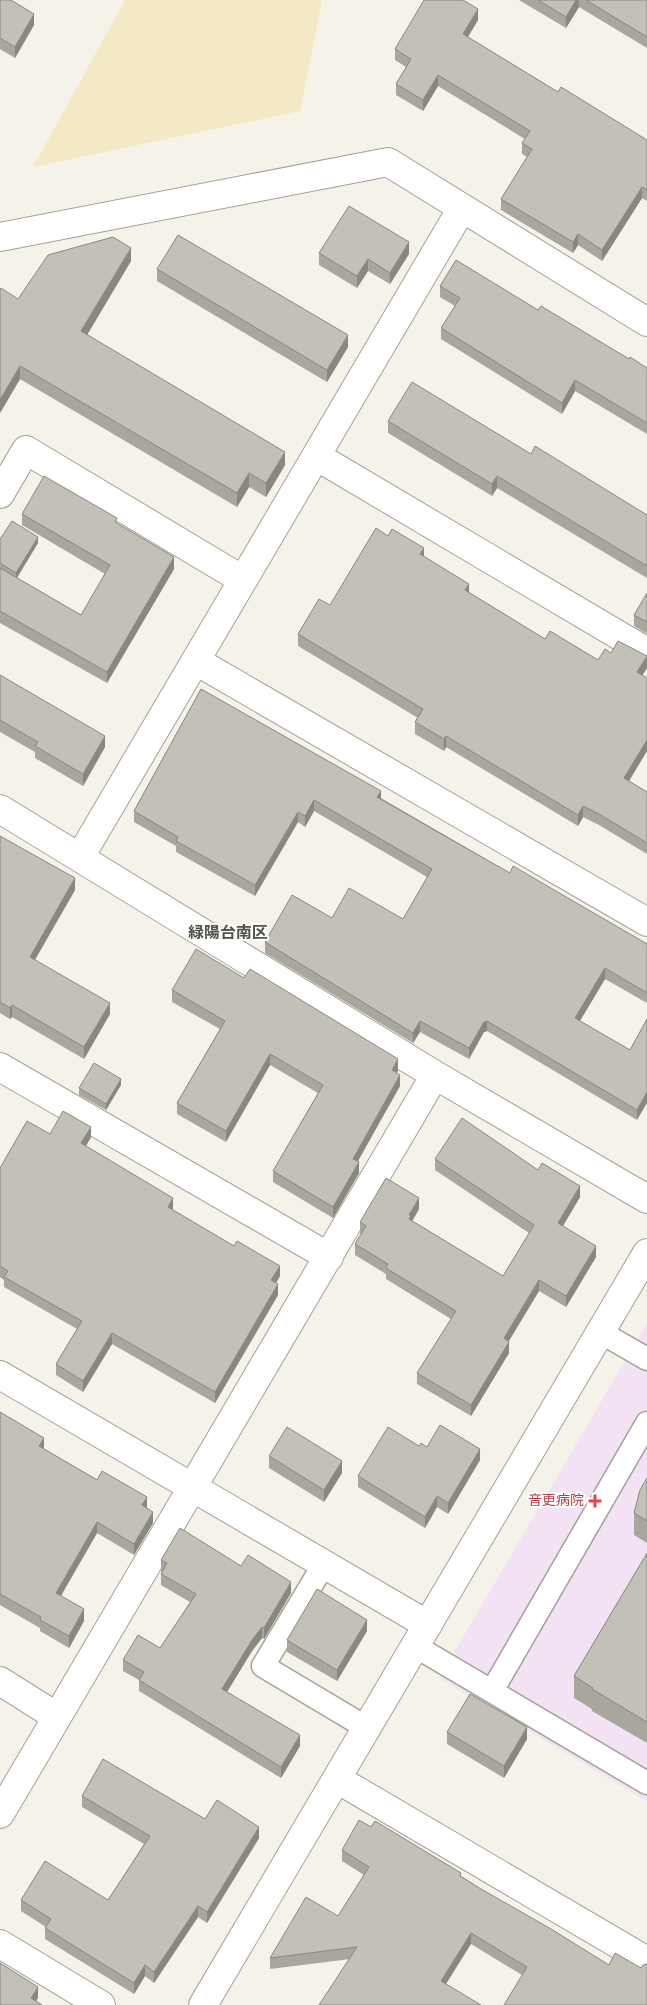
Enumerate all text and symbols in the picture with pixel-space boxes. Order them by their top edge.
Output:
district label: 緑陽台南区 [188,922,268,944]
place label: 音更病院 [528,1491,584,1511]
marker: 音更病院 [588,1494,602,1508]

